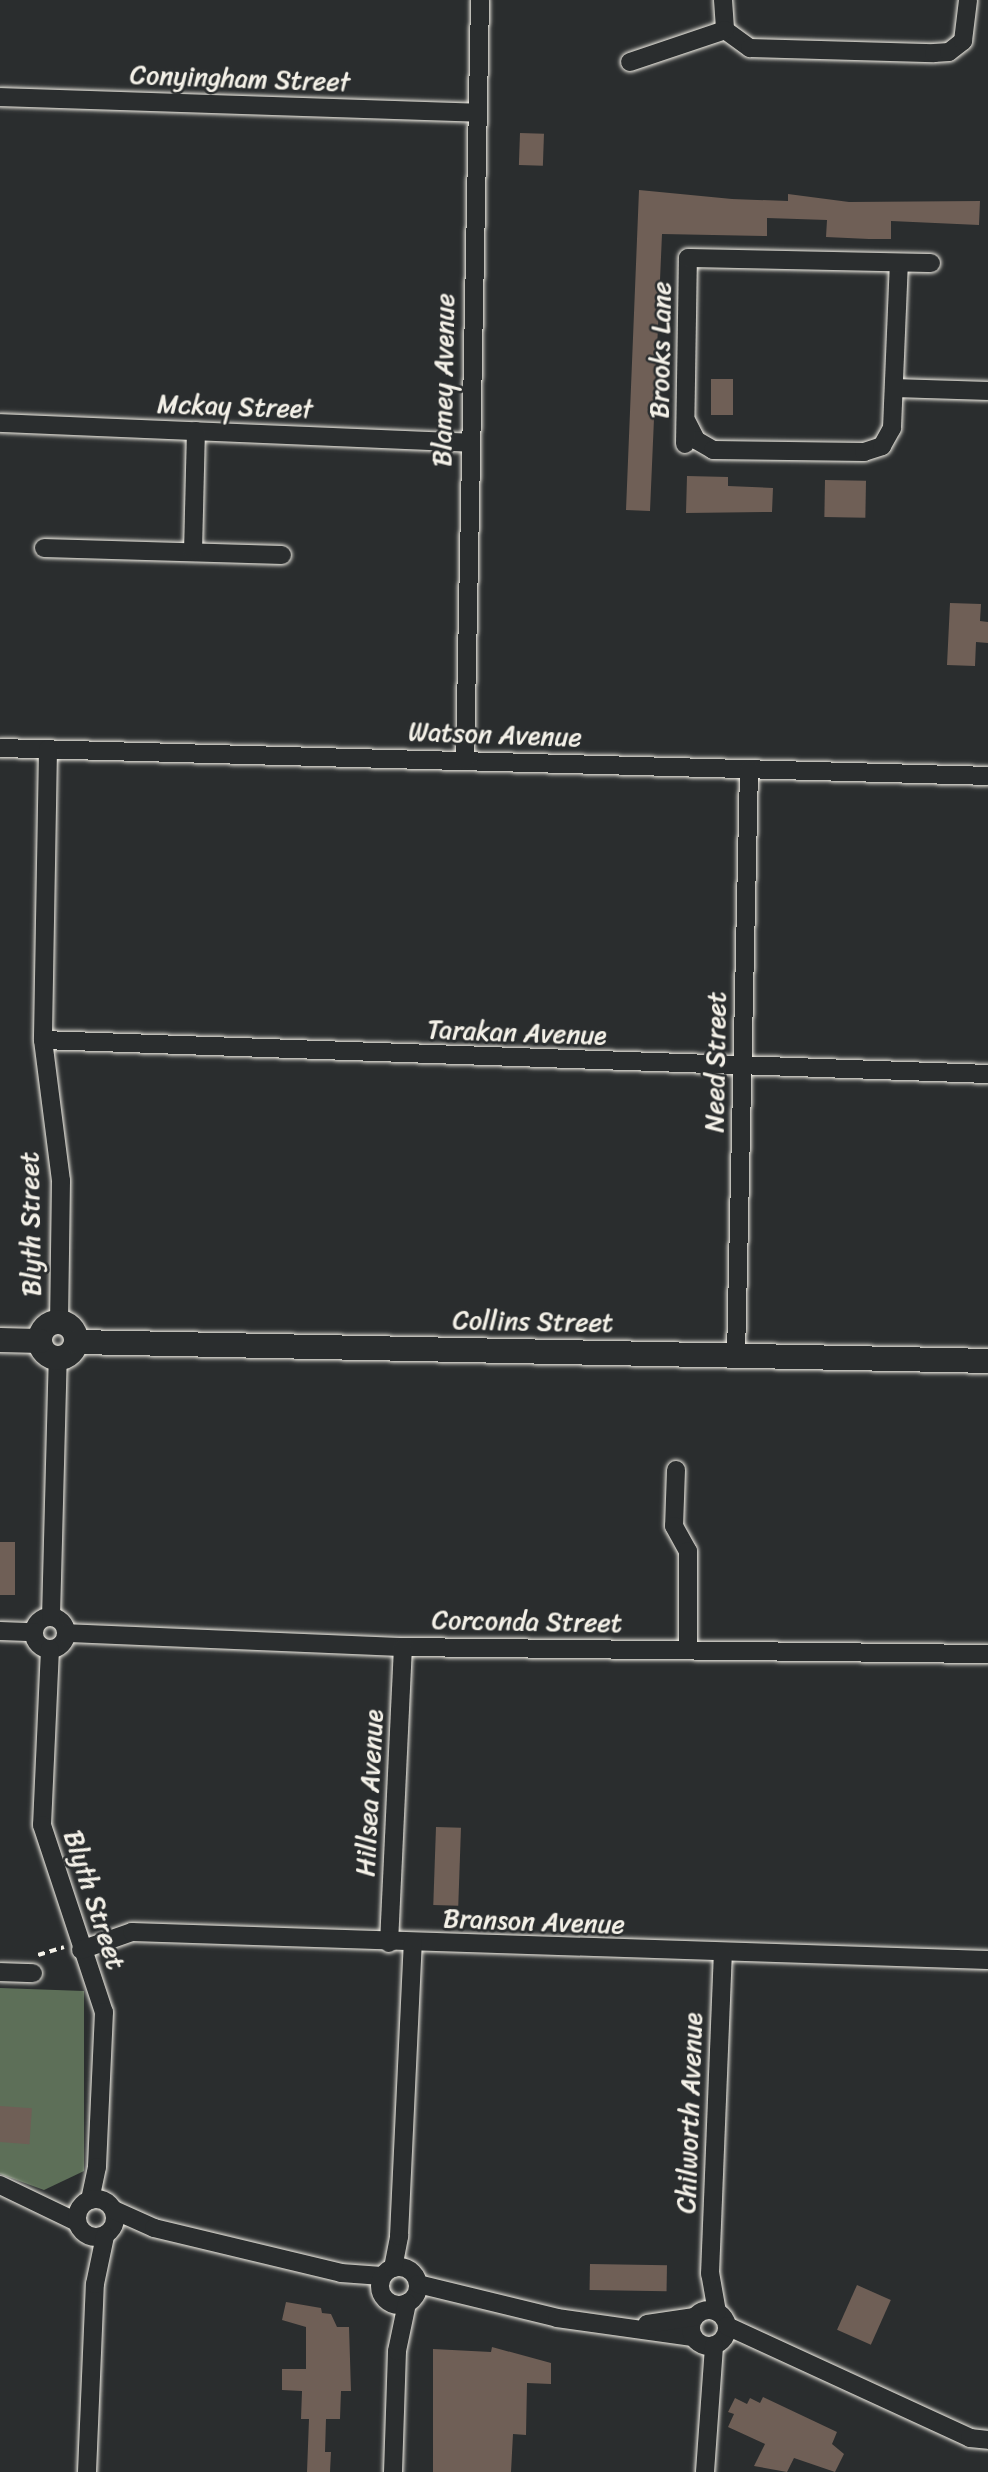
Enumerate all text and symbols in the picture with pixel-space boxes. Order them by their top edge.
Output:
street label: Conyingham Street [129,60,351,98]
street label: Brooks Lane [644,281,678,419]
street label: Blamey Avenue [427,293,461,467]
street label: Mckay Street [156,389,314,425]
street label: Watson Avenue [408,716,582,754]
street label: Need Street [699,991,733,1133]
street label: Tarakan Avenue [427,1014,607,1052]
street label: Blyth Street [14,1152,48,1296]
street label: Collins Street [453,1305,613,1339]
street label: Corconda Street [432,1605,622,1639]
street label: Hillsea Avenue [350,1709,390,1877]
street label: Blyth Street [57,1827,131,1973]
street label: Branson Avenue [443,1903,625,1941]
street label: Chilworth Avenue [671,2012,709,2214]

